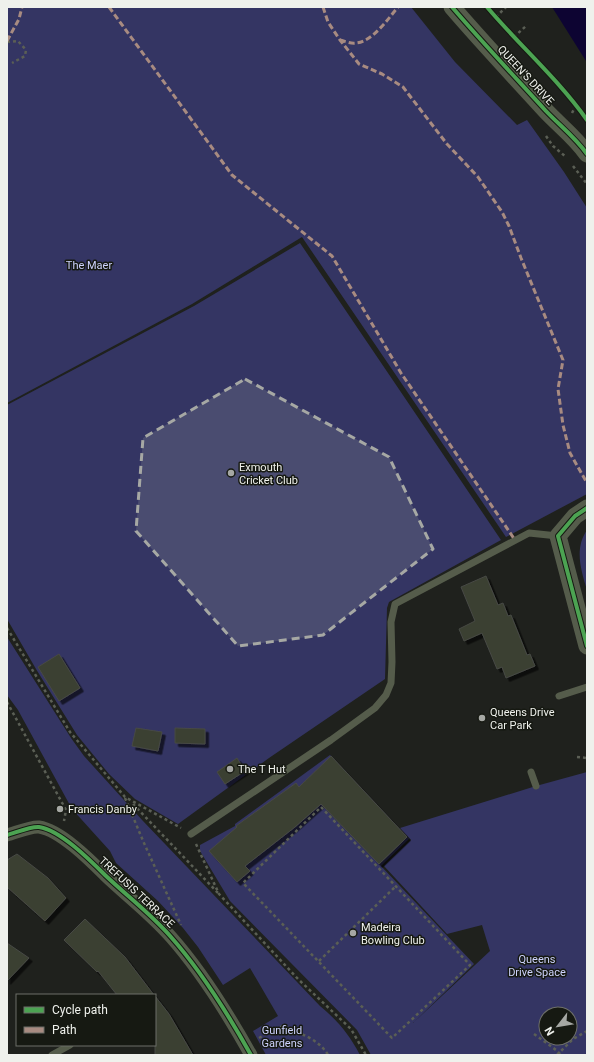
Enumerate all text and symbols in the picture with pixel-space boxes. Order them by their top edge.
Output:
street label: QUEEN'S DRIVE [495,43,556,108]
park label: The Maer [66,259,112,272]
place label: Exmouth Cricket Club [239,461,298,487]
marker: Exmouth Cricket Club [226,468,236,478]
place label: Queens Drive Car Park [490,706,555,732]
marker: Queens Drive Car Park [477,713,487,723]
place label: The T Hut [238,763,286,776]
marker: The T Hut [225,764,235,774]
place label: Francis Danby [68,803,138,816]
marker: Francis Danby [55,804,65,814]
street label: TREFUSIS TERRACE [96,854,177,931]
place label: Madeira Bowling Club [361,921,425,947]
marker: Madeira Bowling Club [348,928,358,938]
park label: Queens Drive Space [508,953,566,979]
legend [16,994,156,1046]
text: Cycle path [52,1003,108,1017]
north arrow [538,1006,578,1046]
text: Path [52,1023,77,1037]
park label: Gunfield Gardens [262,1024,303,1050]
text: N [542,1024,557,1038]

